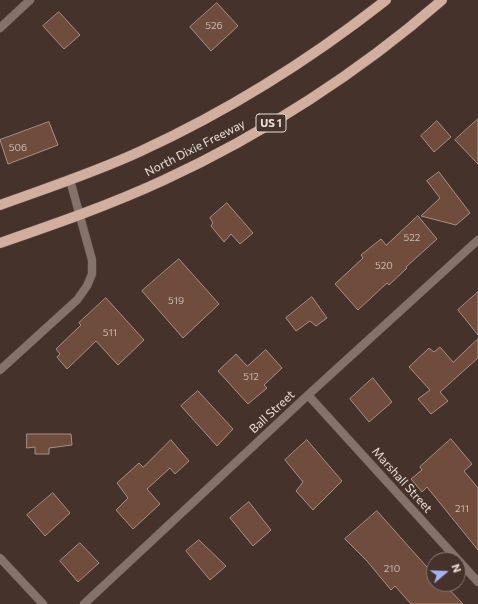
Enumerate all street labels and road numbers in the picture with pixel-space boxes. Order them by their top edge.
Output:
road number: US 1 [256,114,286,132]
street label: North Dixie Freeway [142,116,248,180]
street label: Ball Street [246,388,298,436]
street label: Marshall Street [369,444,435,516]

